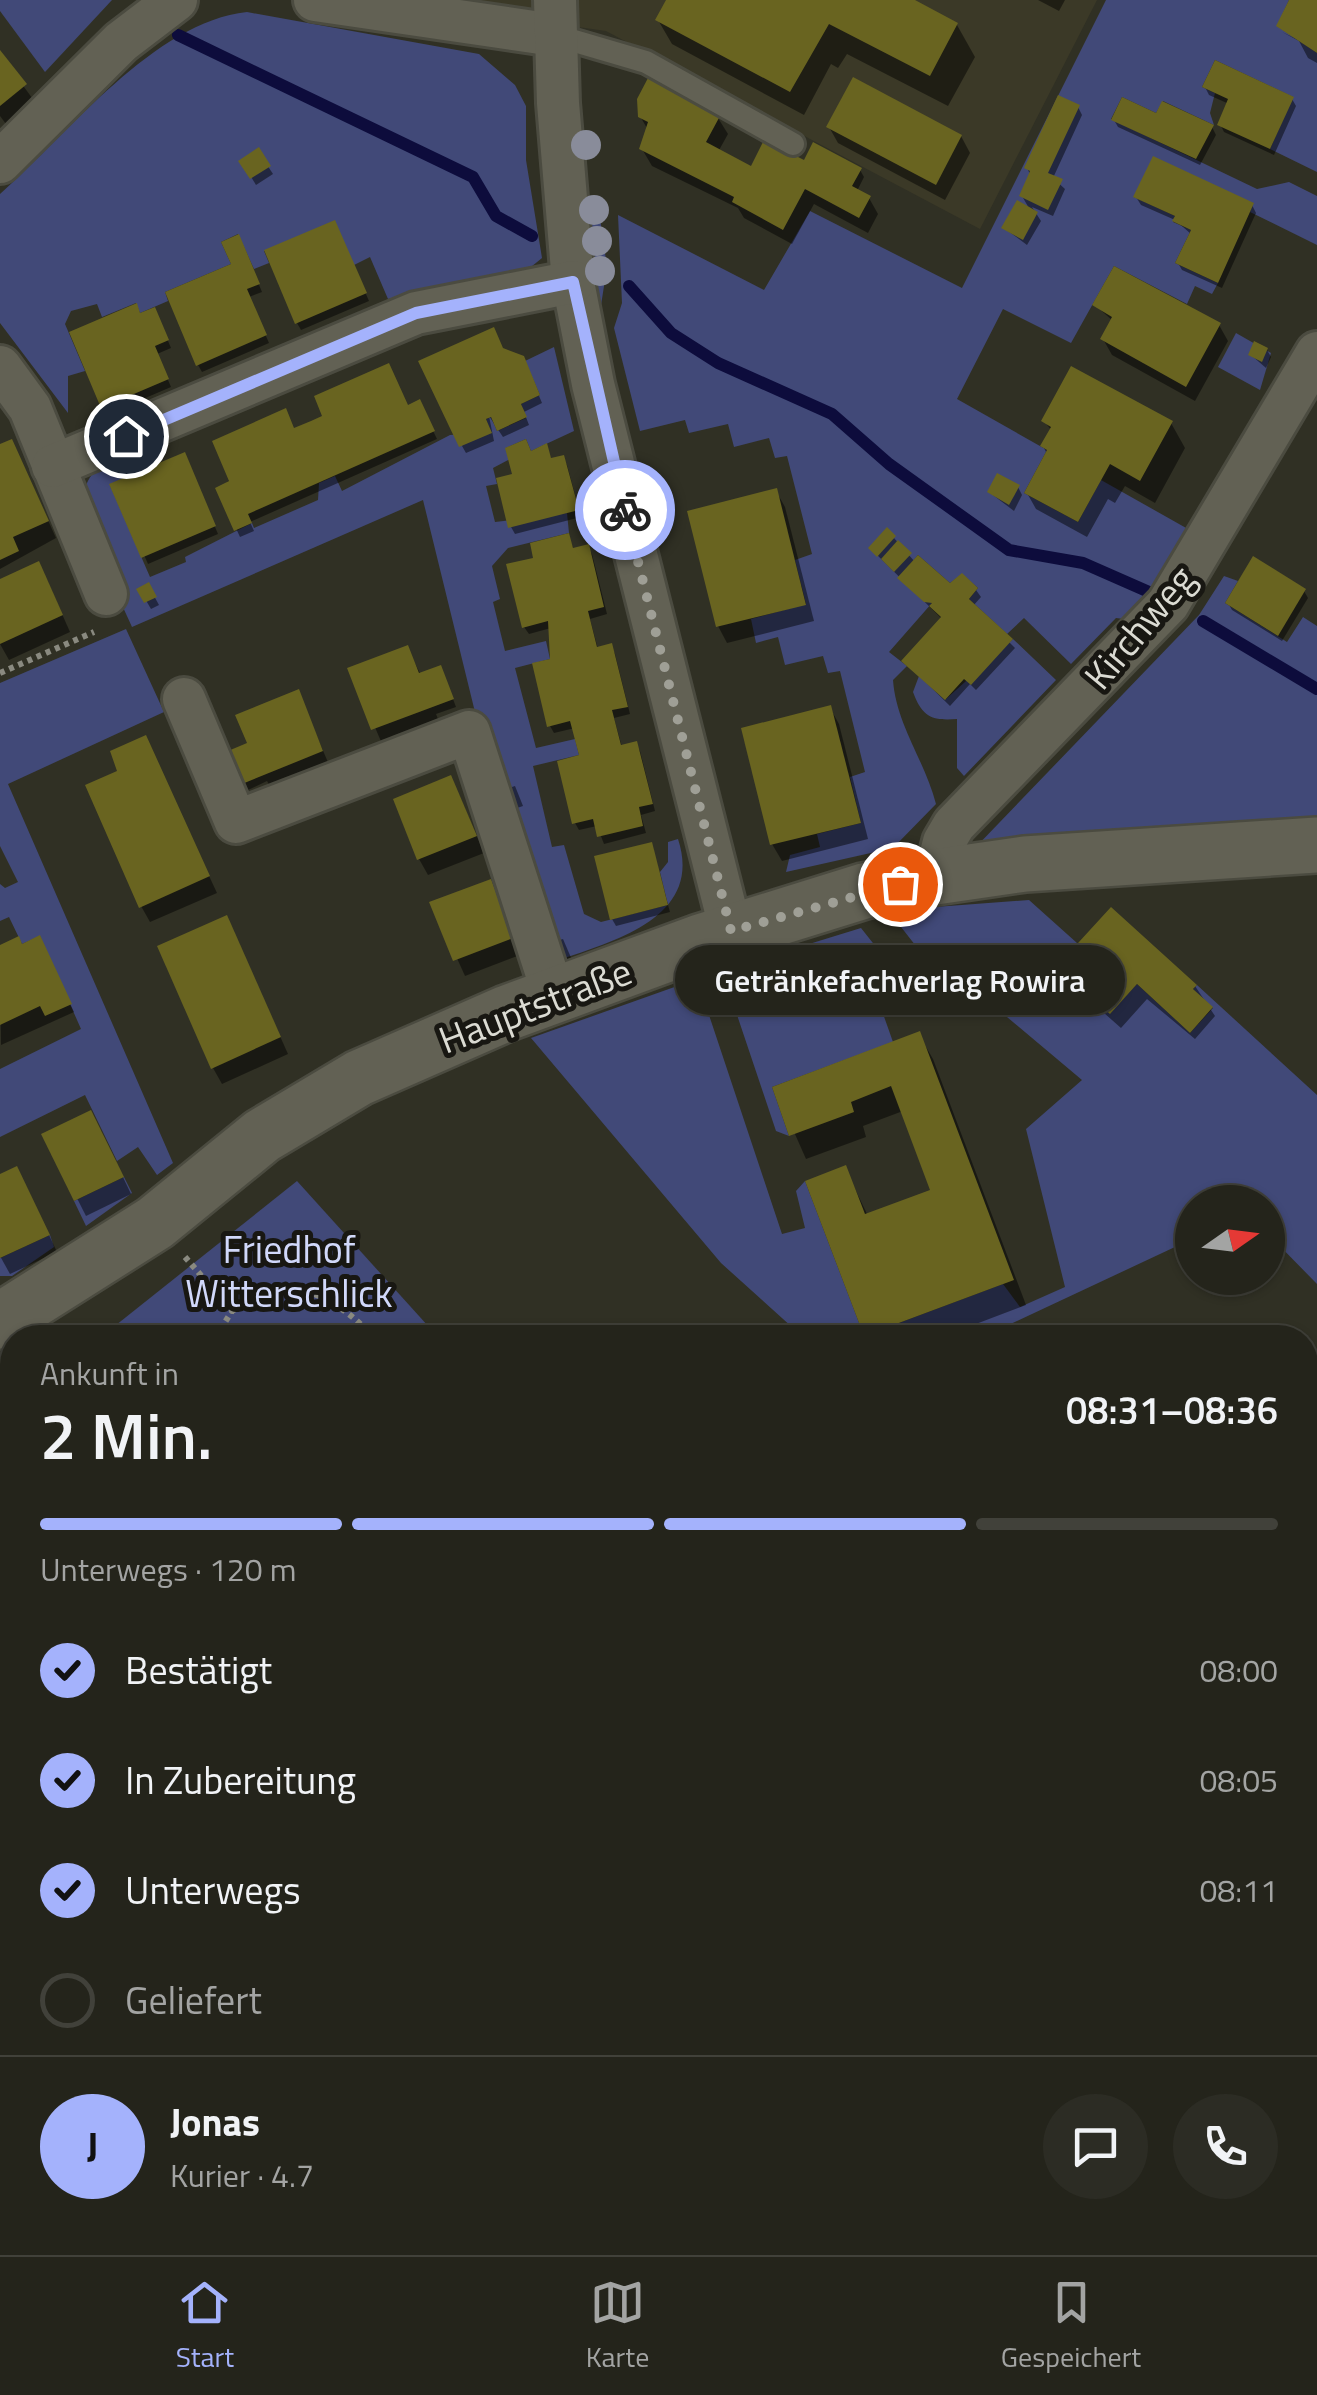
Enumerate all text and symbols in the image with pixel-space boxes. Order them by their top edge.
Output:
pin [84,394,169,479]
icon: home [99,409,154,464]
courier [575,460,675,560]
icon: bike [598,483,653,538]
street label: Kirchweg [1070,552,1208,702]
pin [858,842,943,927]
icon: bag [873,857,928,912]
street label: Hauptstraße [430,942,640,1068]
callout: Getränkefachverlag Rowira [675,944,1125,1014]
text: Getränkefachverlag Rowira [714,956,1086,1004]
north arrow [1175,1185,1285,1295]
map controls [1175,1185,1285,1295]
park label: Friedhof Witterschlick [185,1220,393,1322]
text: Ankunft in [40,1349,179,1397]
text: 08:31–08:36 [1066,1381,1278,1439]
text: 2 Min. [40,1385,213,1484]
text: Unterwegs · 120 m [40,1545,296,1593]
text: Bestätigt [125,1641,272,1699]
icon: check [40,1643,95,1698]
text: 08:00 [1199,1646,1278,1694]
text: In Zubereitung [125,1751,356,1809]
icon: check [40,1753,95,1808]
text: 08:05 [1199,1756,1278,1804]
text: Unterwegs [125,1861,301,1919]
icon: check [40,1863,95,1918]
text: 08:11 [1199,1866,1278,1914]
text: Geliefert [125,1971,262,2029]
text: Jonas [170,2093,260,2151]
button: chat [1043,2094,1148,2199]
button: phone [1173,2094,1278,2199]
text: J [87,2117,98,2175]
text: Kurier · 4.7 [170,2151,314,2199]
tab: Start [176,2275,234,2378]
tab: Karte [586,2275,649,2378]
tab: Gespeichert [1001,2275,1141,2378]

